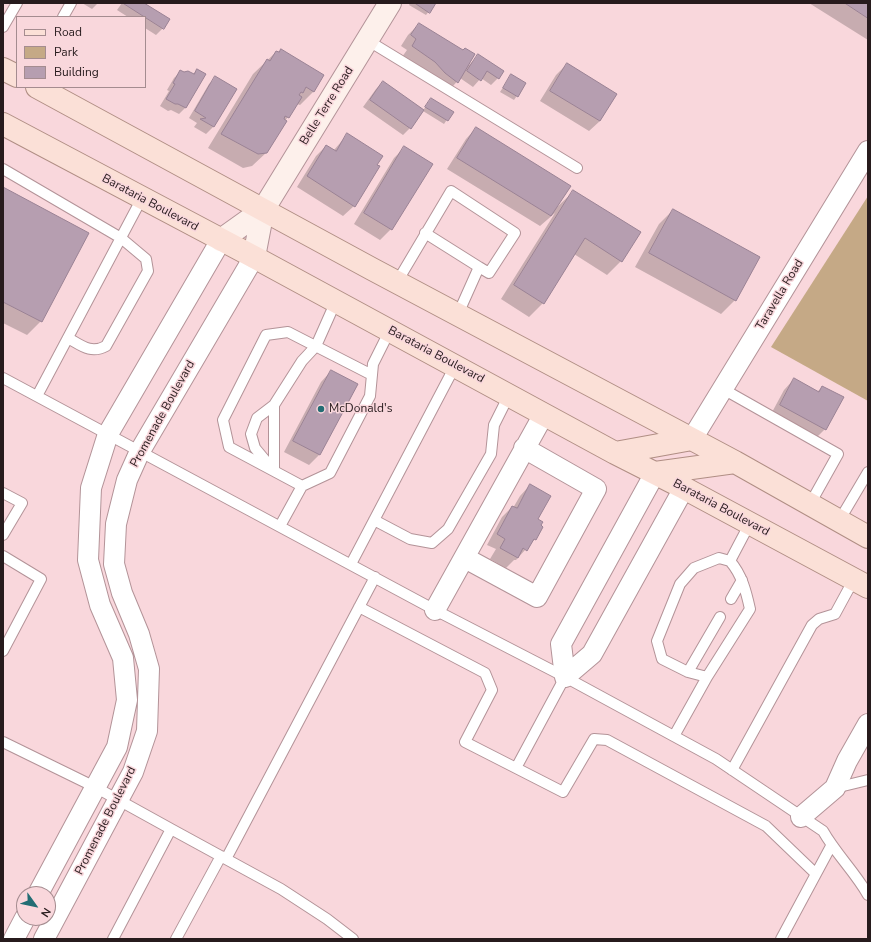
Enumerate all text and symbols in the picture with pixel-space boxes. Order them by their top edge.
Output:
legend [16,16,146,88]
text: Road [54,24,82,40]
text: Park [54,44,78,60]
text: Building [54,64,99,80]
street label: Belle Terre Road [297,64,357,148]
street label: Barataria Boulevard [99,172,201,234]
street label: Taravella Road [753,257,807,333]
street label: Barataria Boulevard [385,324,487,386]
street label: Promenade Boulevard [128,358,198,470]
place label: McDonald's [329,402,392,416]
marker: McDonald's [316,404,326,414]
street label: Barataria Boulevard [670,477,772,539]
street label: Promenade Boulevard [72,764,140,878]
north arrow [16,886,56,926]
text: N [37,905,54,920]

